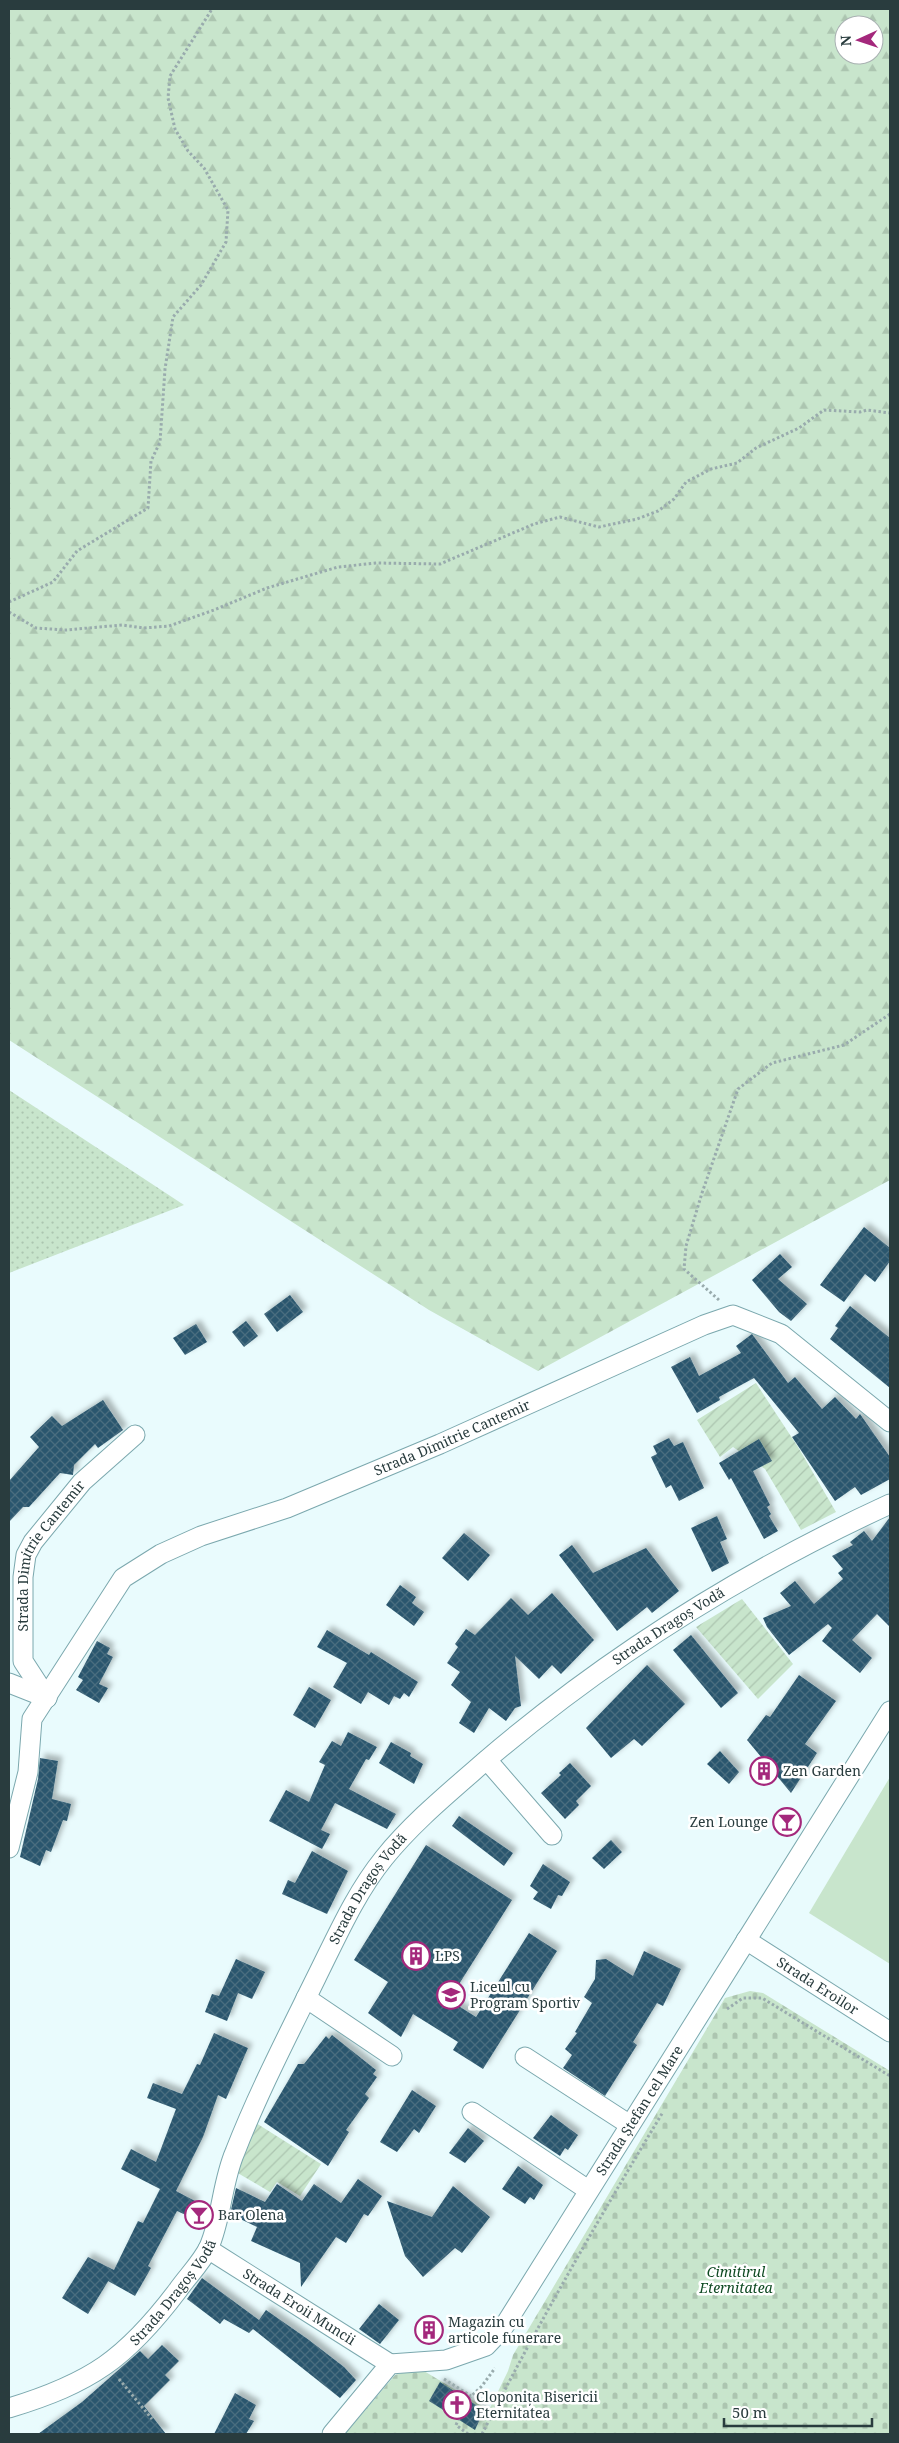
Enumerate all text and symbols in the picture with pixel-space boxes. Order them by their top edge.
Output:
north arrow [834,15,884,65]
text: N [836,35,855,47]
street label: Strada Dimitrie Cantemir [371,1394,533,1480]
street label: Strada Dimitrie Cantemir [13,1475,89,1631]
street label: Strada Dragoș Vodă [608,1582,728,1669]
building icon: Zen Garden [749,1756,779,1786]
place label: Zen Garden [783,1761,861,1780]
bar icon: Zen Lounge [772,1807,802,1837]
place label: Zen Lounge [690,1812,768,1831]
street label: Strada Dragoș Vodă [324,1828,411,1947]
building icon: LPS [401,1941,431,1971]
place label: LPS [435,1946,460,1965]
street label: Strada Eroilor [773,1952,863,2019]
place label: Liceul cu Program Sportiv [470,1977,581,2012]
school or university icon: Liceul cu Program Sportiv [436,1980,466,2010]
street label: Strada Ștefan cel Mare [591,2041,687,2179]
bar icon: Bar Olena [184,2200,214,2230]
place label: Bar Olena [218,2205,285,2224]
street label: Strada Dragoș Vodă [125,2237,220,2349]
park label: Cimitirul Eternitatea [698,2262,774,2297]
street label: Strada Eroii Muncii [240,2264,360,2349]
place label: Magazin cu articole funerare [448,2312,561,2347]
building icon: Magazin cu articole funerare [414,2315,444,2345]
place label: Cloponița Bisericii Eternitatea [476,2387,599,2422]
church icon: Cloponița Bisericii Eternitatea [442,2390,472,2420]
scale bar [724,2396,872,2428]
text: 50 m [732,2402,767,2422]

